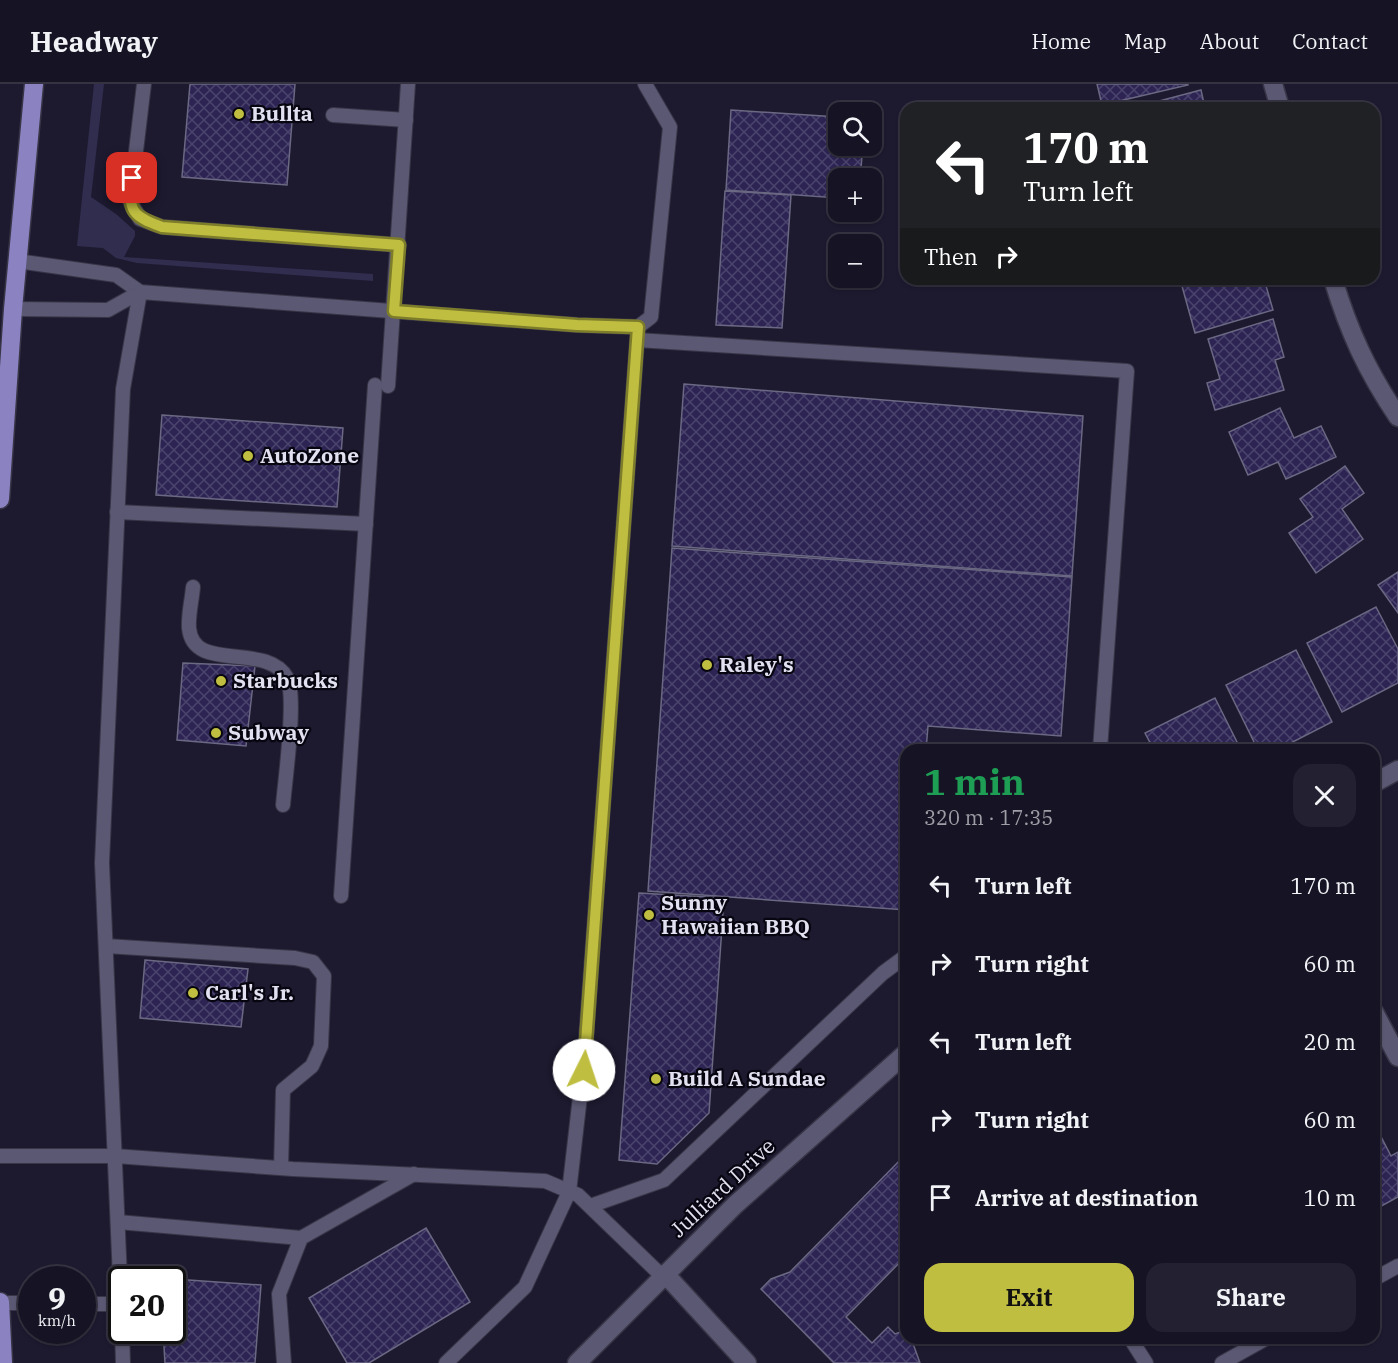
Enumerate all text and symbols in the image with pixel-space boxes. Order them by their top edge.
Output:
text: Headway [30,23,158,60]
text: Home [1031,27,1091,55]
text: Map [1124,27,1167,55]
text: About [1200,27,1259,55]
text: Contact [1292,27,1368,55]
place label: Bullta [251,99,313,127]
map controls [828,102,882,288]
button: search [828,102,882,156]
marker: Bullta [232,107,246,121]
text: 170 m [1023,120,1149,175]
icon: left [924,126,1002,204]
pin [106,152,157,203]
icon: arrive [115,161,148,194]
button: + [828,168,882,222]
text: Turn left [1023,173,1134,208]
button: − [828,234,882,288]
icon: right [990,240,1023,273]
text: Then [924,242,978,271]
place label: AutoZone [260,441,359,469]
marker: AutoZone [241,449,255,463]
place label: Raley's [719,650,794,678]
marker: Raley's [700,658,714,672]
place label: Starbucks [233,666,338,694]
marker: Starbucks [214,674,228,688]
place label: Subway [228,718,309,746]
marker: Subway [209,726,223,740]
text: 1 min [924,758,1025,805]
button: close [1293,764,1356,827]
text: 320 m · 17:35 [924,804,1053,831]
icon: left [924,869,957,902]
text: Turn left [975,871,1071,900]
text: 170 m [1290,871,1356,900]
place label: Sunny Hawaiian BBQ [661,888,810,940]
marker: Sunny Hawaiian BBQ [642,908,656,922]
icon: right [924,947,957,980]
text: Turn right [975,949,1089,978]
text: 60 m [1304,949,1356,978]
place label: Carl's Jr. [205,978,294,1006]
marker: Carl's Jr. [186,986,200,1000]
icon: left [924,1025,957,1058]
text: Turn left [975,1027,1071,1056]
text: 20 m [1304,1027,1356,1056]
position arrow [552,1038,616,1102]
place label: Build A Sundae [668,1064,826,1092]
marker: Build A Sundae [649,1072,663,1086]
icon: right [924,1103,957,1136]
text: Turn right [975,1105,1089,1134]
text: 60 m [1304,1105,1356,1134]
street label: Julliard Drive [664,1132,781,1243]
icon: arrive [924,1181,957,1214]
text: Arrive at destination [975,1183,1198,1212]
text: 10 m [1304,1183,1356,1212]
button: Exit [924,1263,1134,1332]
button: Share [1146,1263,1356,1332]
speed limit sign: 20 [108,1266,186,1344]
text: 9 [48,1278,66,1317]
text: km/h [38,1311,76,1330]

